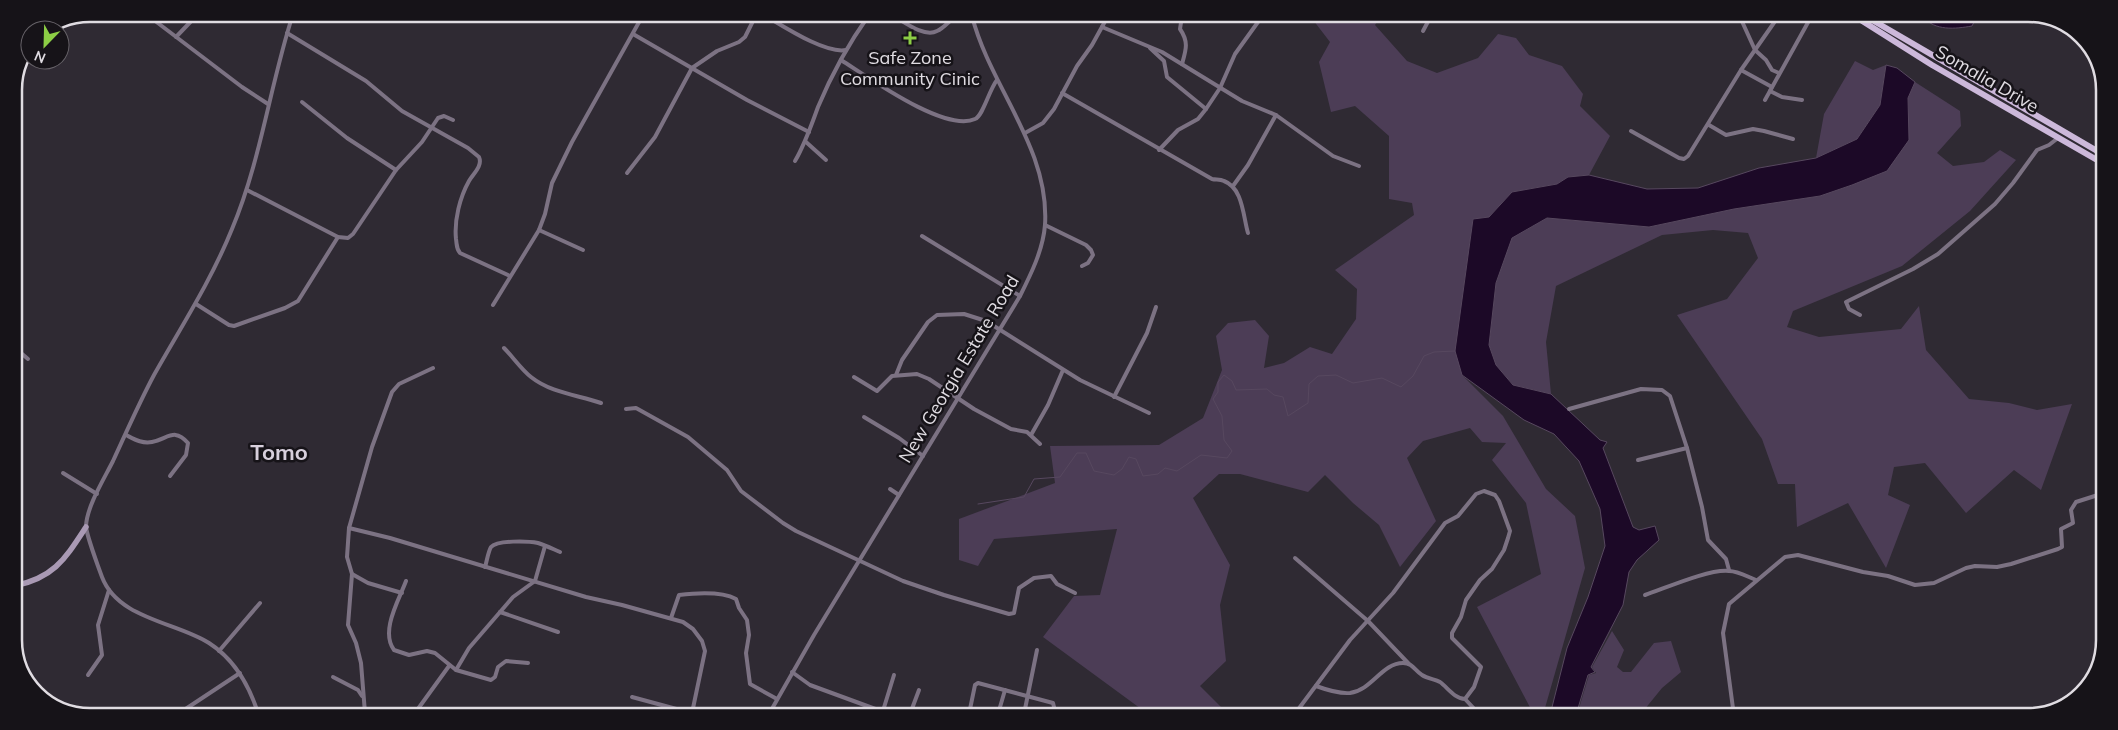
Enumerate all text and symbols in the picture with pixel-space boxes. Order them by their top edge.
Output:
north arrow [20,20,70,70]
marker: Safe Zone Community Cinic [903,31,917,45]
street label: Somalia Drive [1931,40,2043,117]
place label: Safe Zone Community Cinic [840,46,980,90]
text: N [32,47,48,67]
street label: New Georgia Estate Road [893,271,1024,467]
district label: Tomo [250,438,308,466]

